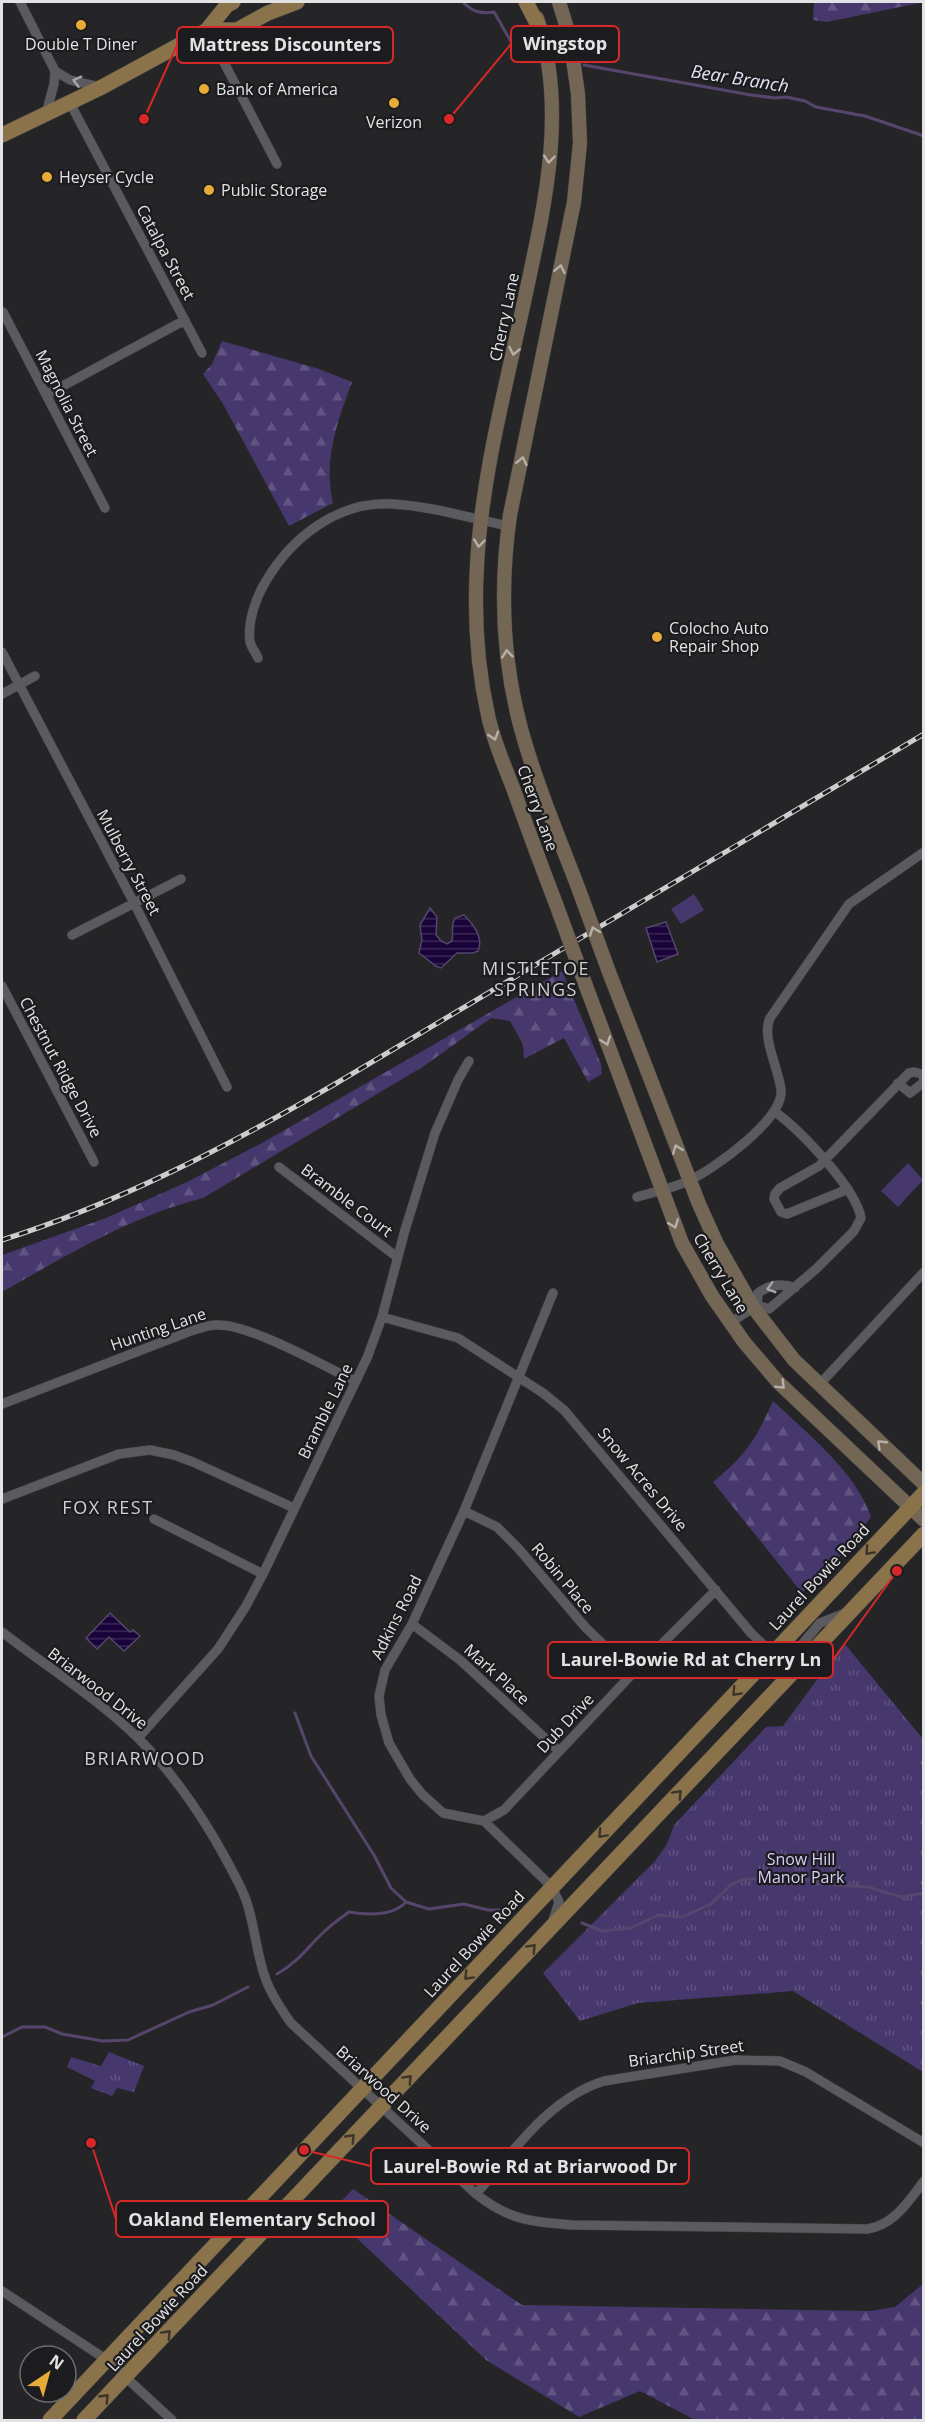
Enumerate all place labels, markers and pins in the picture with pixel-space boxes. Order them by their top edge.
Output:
marker: Double T Diner [74,18,88,32]
callout: Wingstop [511,26,619,62]
callout: Mattress Discounters [177,27,393,63]
place label: Double T Diner [25,33,137,55]
place label: Bank of America [216,78,338,100]
marker: Bank of America [197,82,211,96]
marker: Verizon [387,96,401,110]
place label: Verizon [366,111,422,133]
place label: Heyser Cycle [59,166,154,188]
marker: Heyser Cycle [40,170,54,184]
place label: Public Storage [221,179,327,201]
marker: Public Storage [202,183,216,197]
place label: Colocho Auto Repair Shop [669,617,769,657]
marker: Colocho Auto Repair Shop [650,630,664,644]
callout: Laurel-Bowie Rd at Cherry Ln [548,1642,833,1678]
callout: Laurel-Bowie Rd at Briarwood Dr [371,2148,689,2184]
callout: Oakland Elementary School [116,2201,388,2237]

